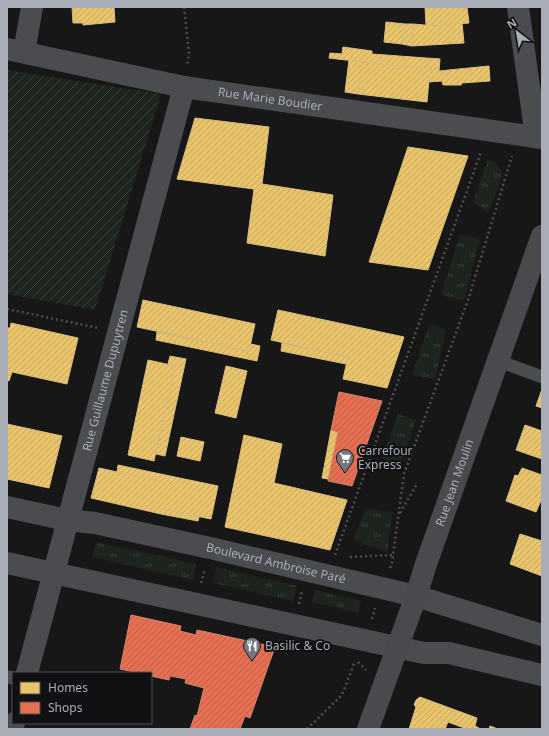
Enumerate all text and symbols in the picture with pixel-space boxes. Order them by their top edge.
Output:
north arrow [497,12,537,52]
text: N [504,14,519,32]
street label: Rue Marie Boudier [217,83,323,115]
street label: Rue Guillaume Dupuytren [78,307,132,453]
street label: Rue Jean Moulin [431,437,477,529]
place label: Carrefour Express [358,442,413,473]
supermarket icon: Carrefour Express [335,448,355,473]
street label: Boulevard Ambroise Paré [205,538,348,587]
restaurant icon: Basilic & Co [242,636,262,661]
place label: Basilic & Co [265,637,330,654]
legend [12,672,152,724]
text: Homes [48,679,88,696]
text: Shops [48,699,83,716]

